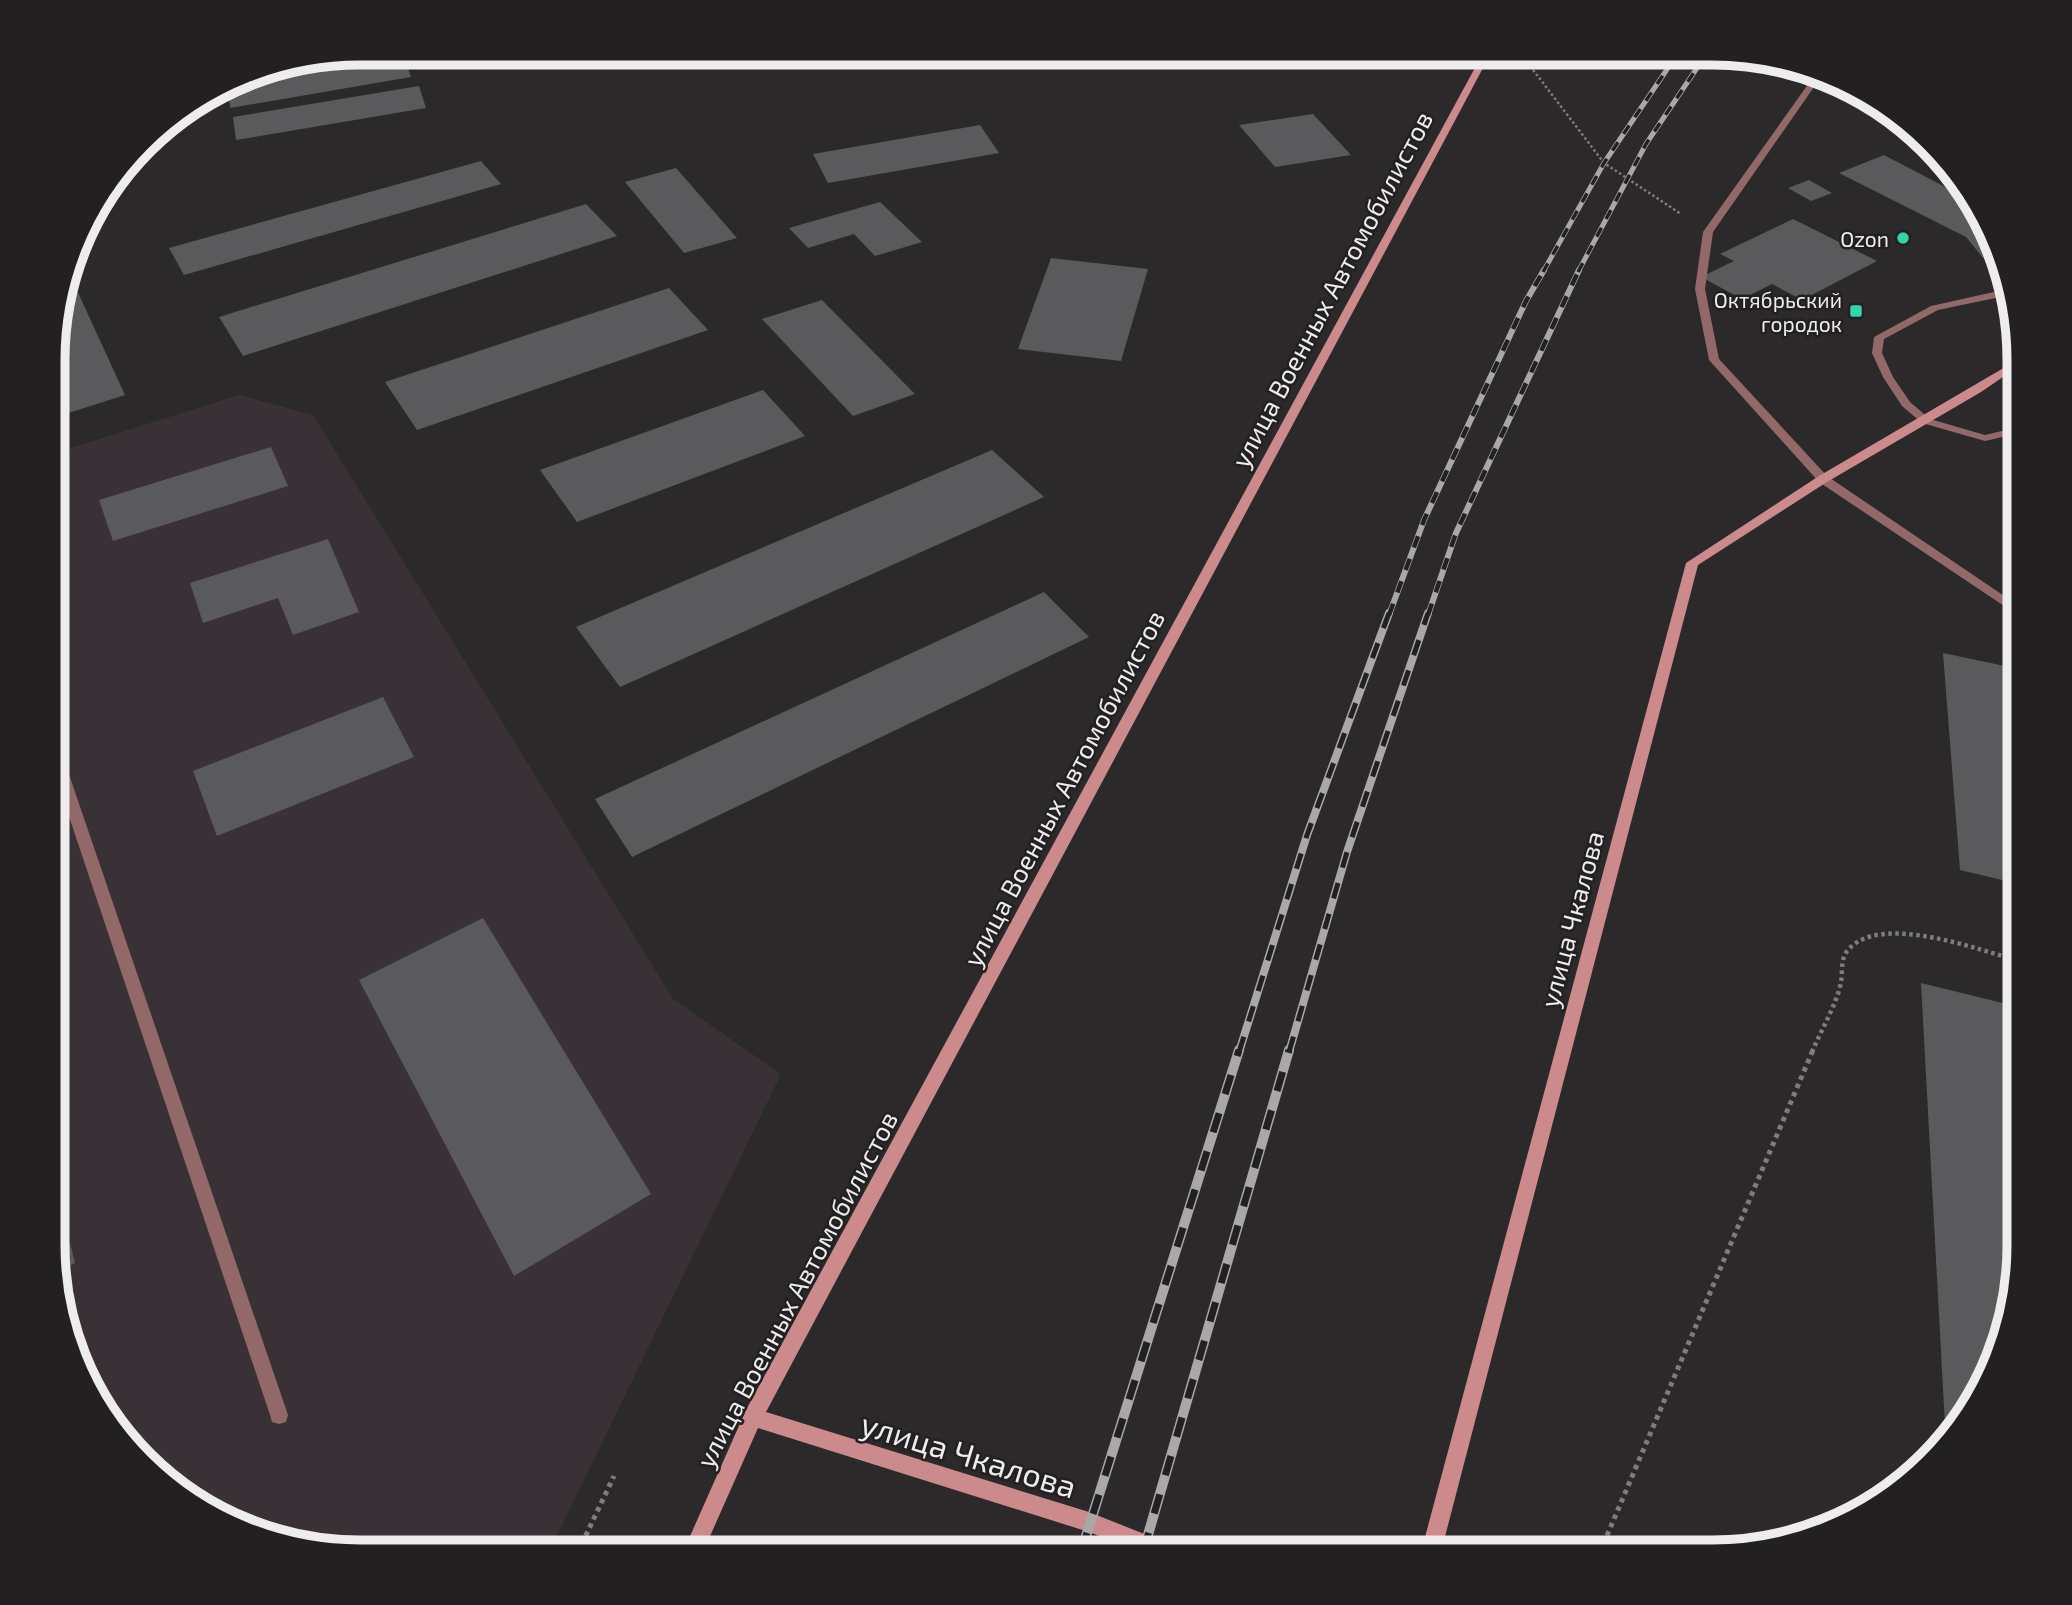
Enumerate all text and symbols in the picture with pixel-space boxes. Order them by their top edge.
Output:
street label: улица Военных Автомобилистов [1224,106,1439,473]
place label: Ozon [1840,226,1889,251]
marker: Ozon [1895,230,1911,246]
place label: Октябрьский городок [1714,287,1842,336]
marker: Октябрьский городок [1848,303,1864,319]
street label: улица Военных Автомобилистов [956,605,1171,972]
street label: улица Чкалова [1533,827,1610,1011]
street label: улица Военных Автомобилистов [689,1106,904,1473]
street label: улица Чкалова [857,1403,1081,1506]

